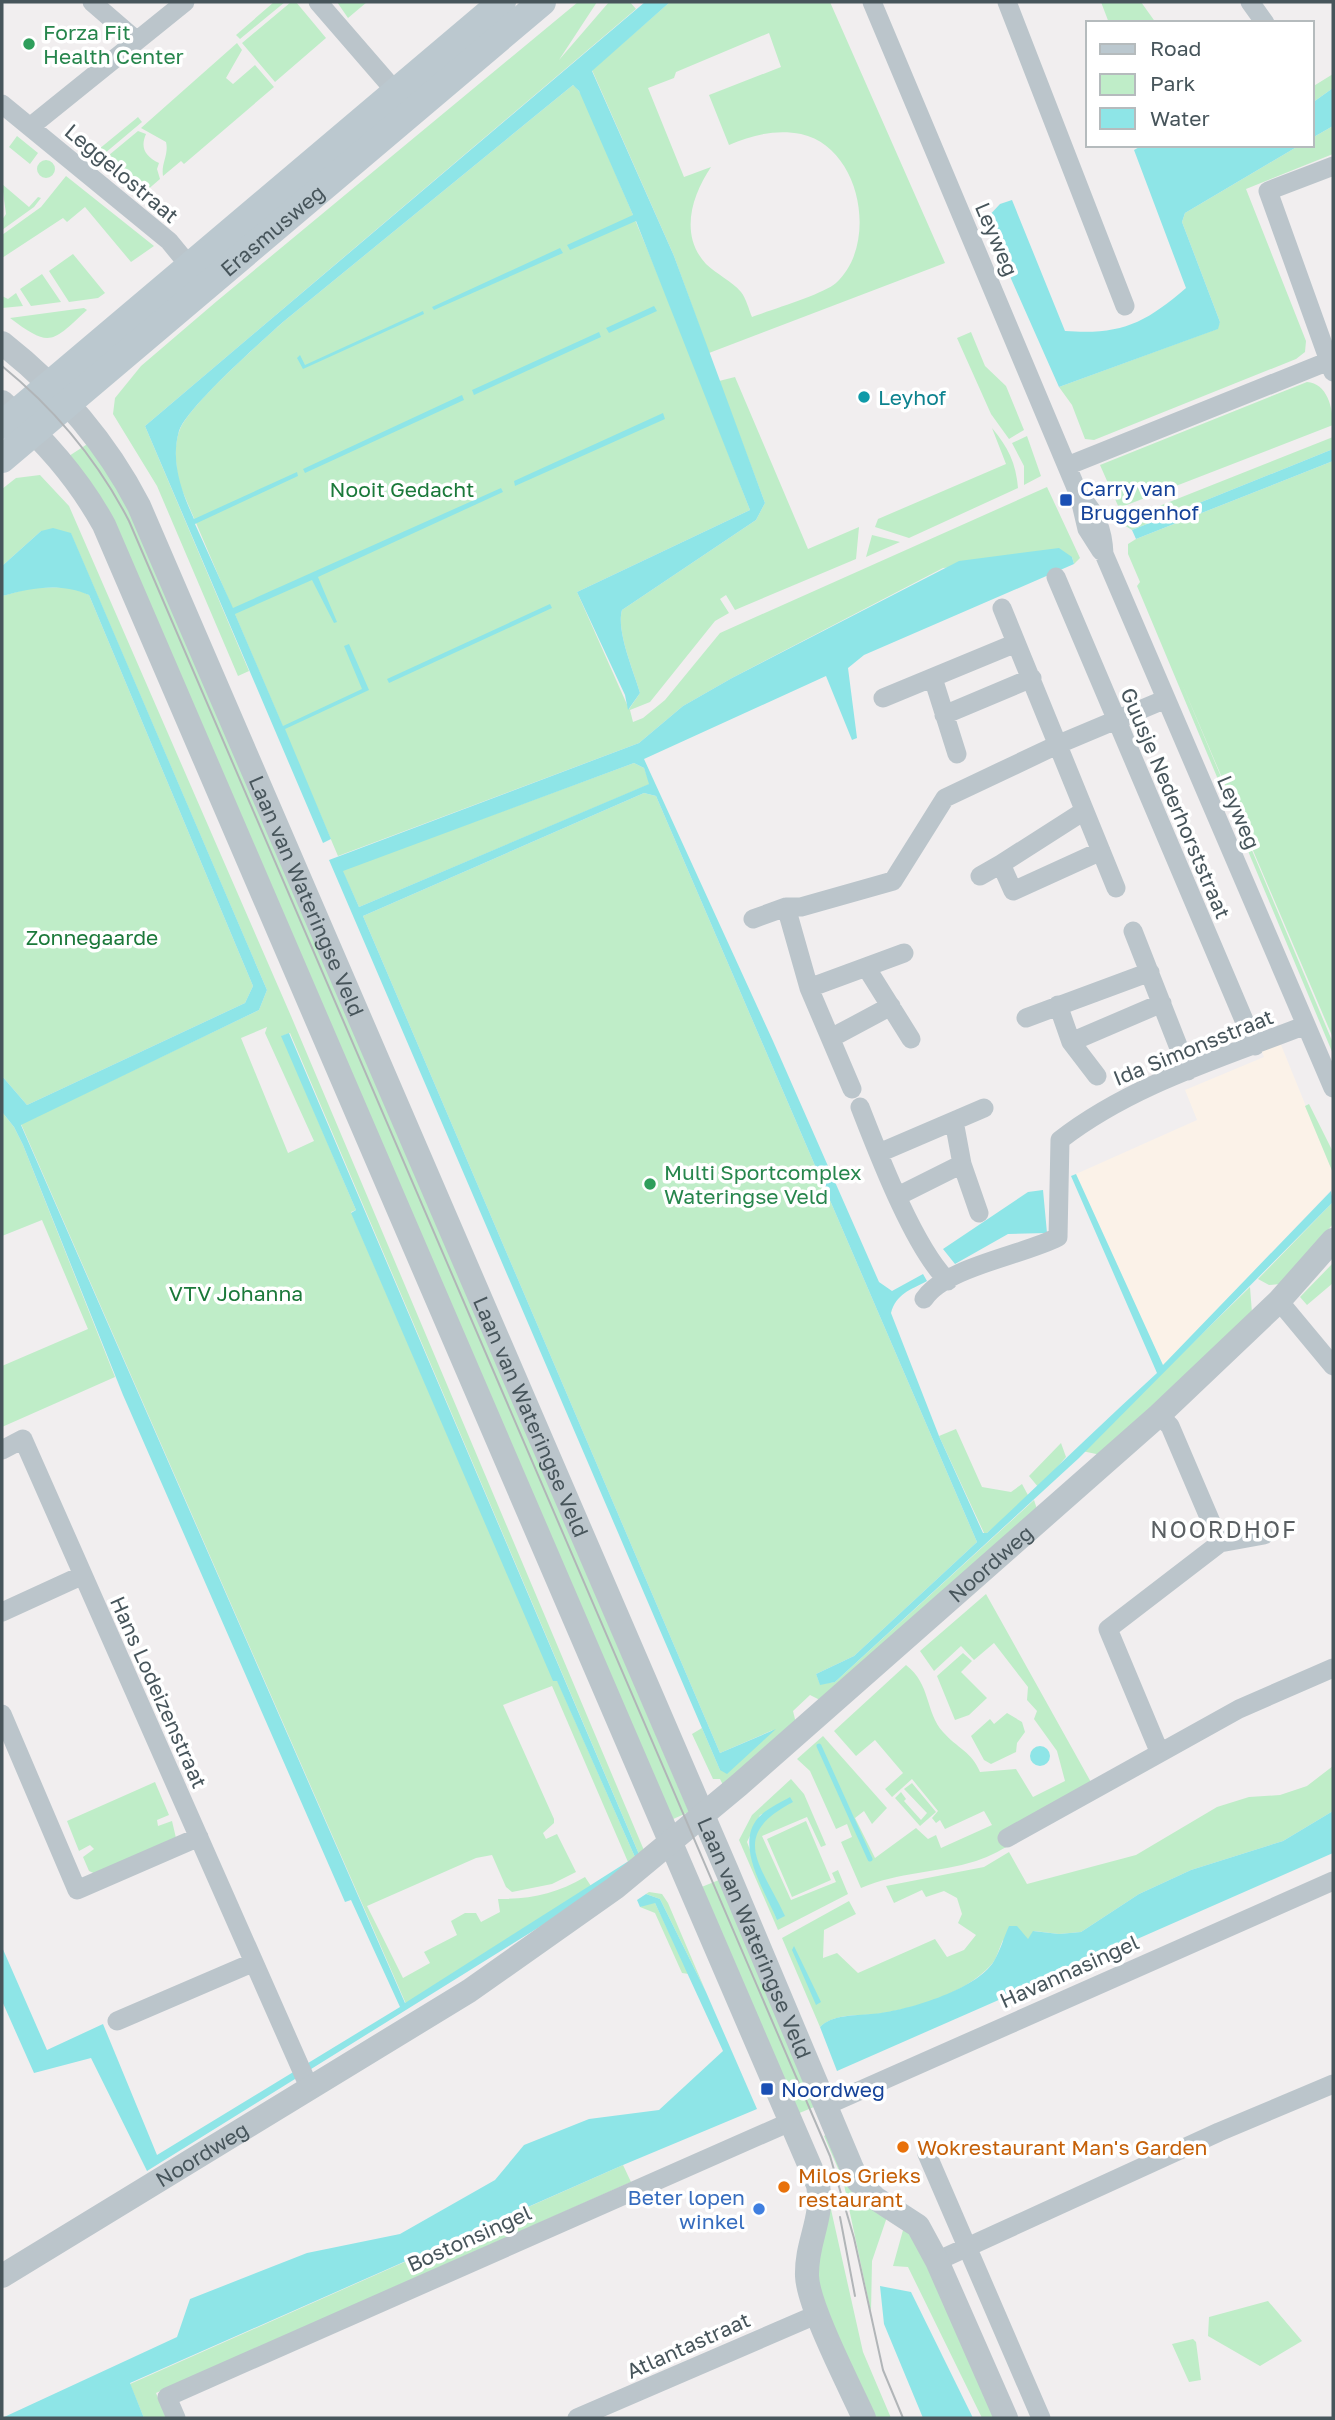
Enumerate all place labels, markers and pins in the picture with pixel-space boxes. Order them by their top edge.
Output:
place label: Forza Fit Health Center [43,19,184,69]
marker: Forza Fit Health Center [21,36,37,52]
place label: Leyhof [878,384,947,410]
marker: Leyhof [856,389,872,405]
place label: Carry van Bruggenhof [1080,475,1199,525]
marker: Carry van Bruggenhof [1058,492,1074,508]
place label: Multi Sportcomplex Wateringse Veld [664,1159,862,1209]
marker: Multi Sportcomplex Wateringse Veld [642,1176,658,1192]
place label: Noordweg [781,2076,885,2102]
marker: Noordweg [759,2081,775,2097]
place label: Wokrestaurant Man's Garden [917,2134,1208,2160]
marker: Wokrestaurant Man's Garden [895,2139,911,2155]
place label: Milos Grieks restaurant [798,2162,921,2212]
marker: Milos Grieks restaurant [776,2179,792,2195]
place label: Beter lopen winkel [628,2184,745,2234]
marker: Beter lopen winkel [751,2201,767,2217]

